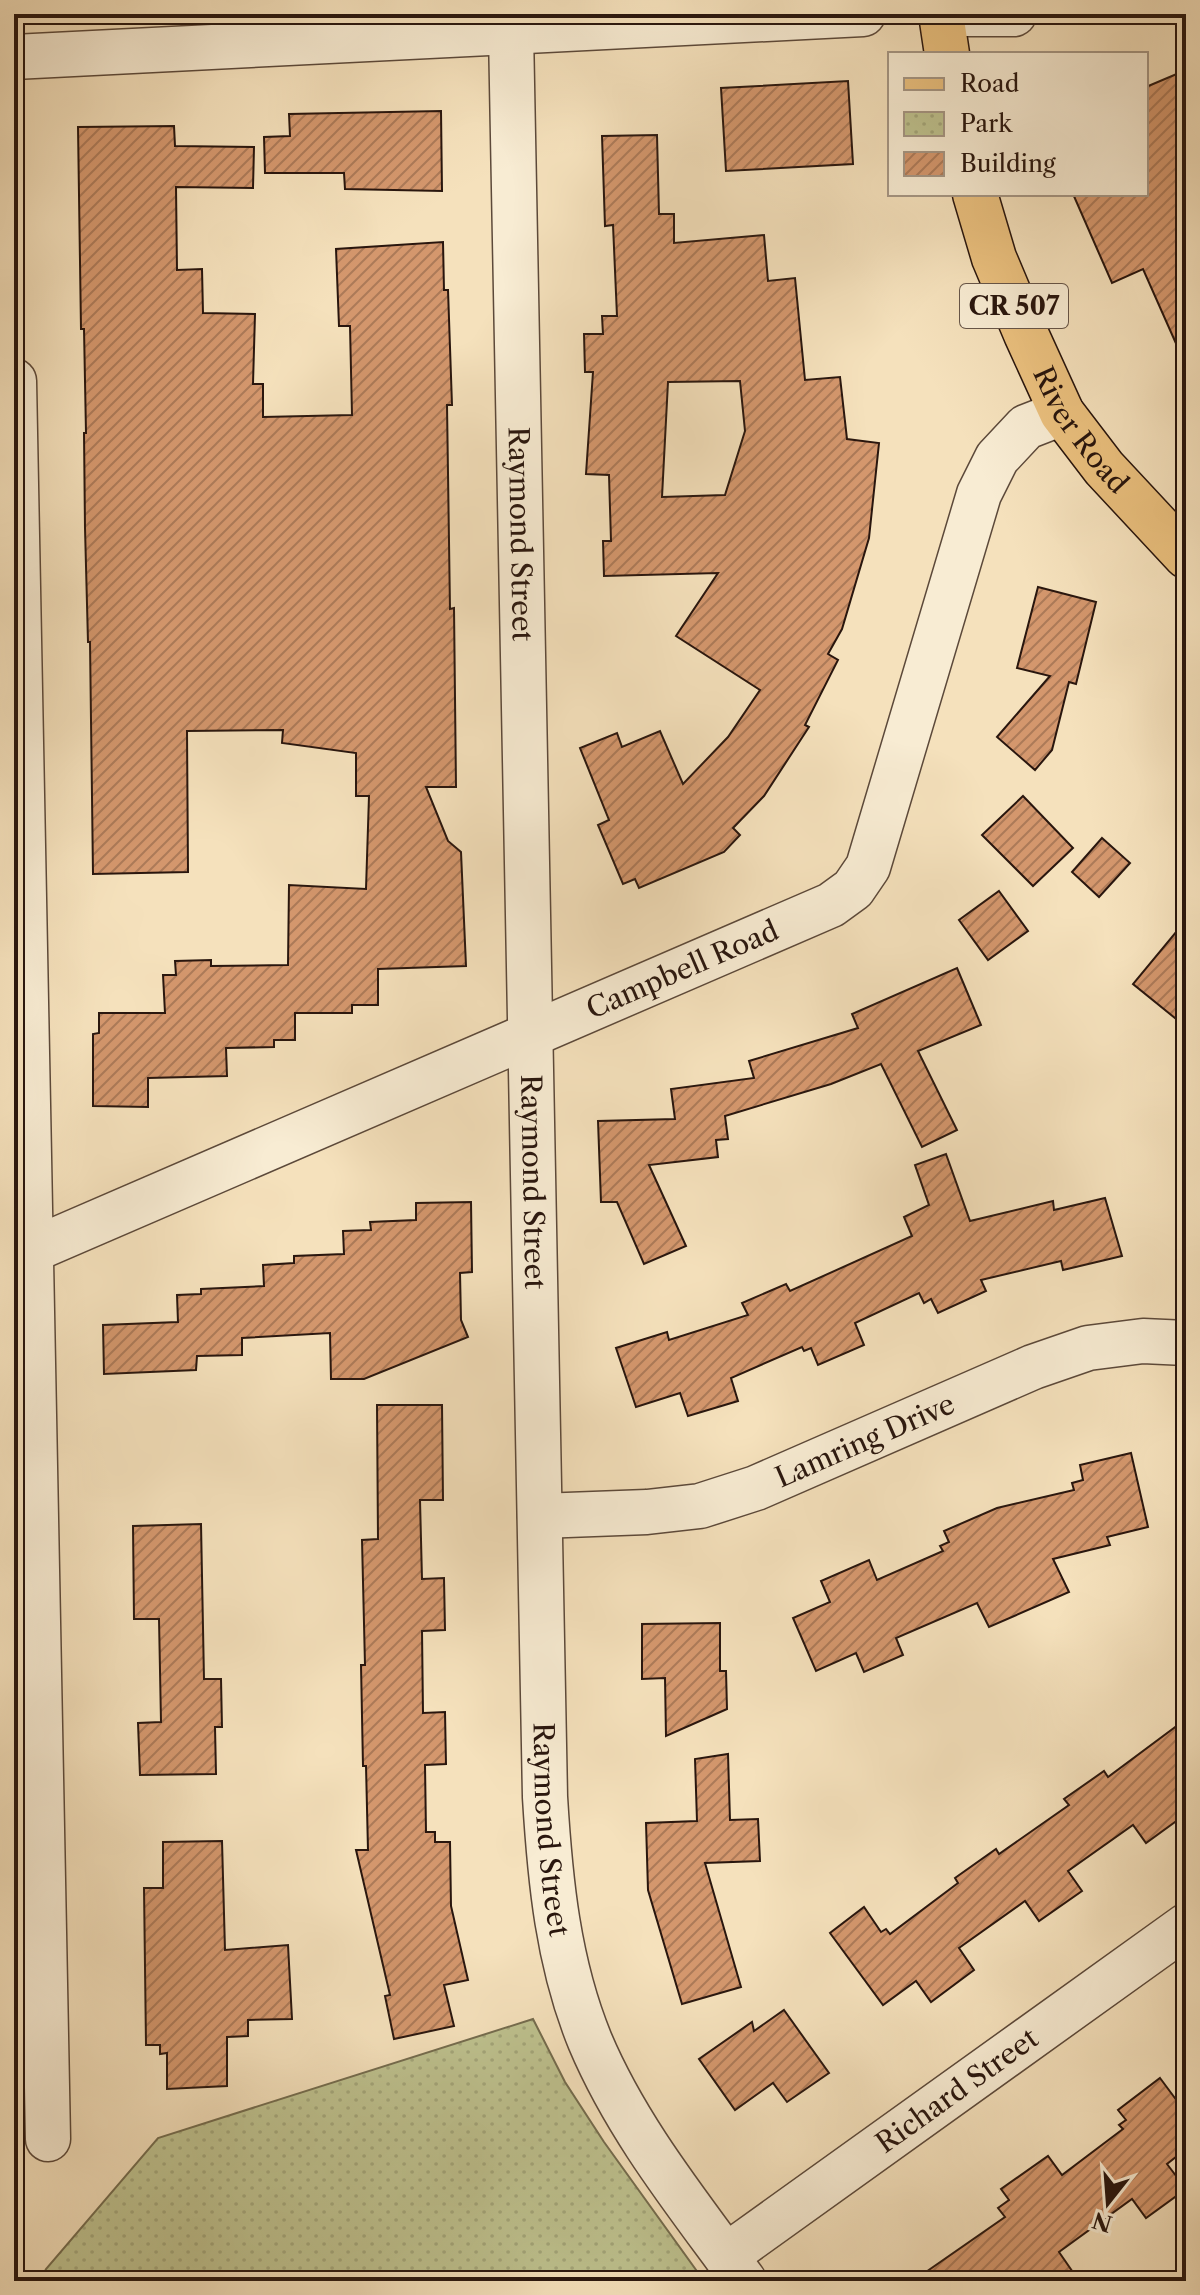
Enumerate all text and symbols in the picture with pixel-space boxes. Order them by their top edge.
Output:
legend [888,52,1148,196]
text: Road [960,69,1020,98]
text: Park [960,109,1013,138]
text: Building [960,149,1056,178]
road number: CR 507 [960,284,1068,328]
street label: River Road [1026,361,1136,500]
street label: Raymond Street [502,426,540,642]
street label: Campbell Road [581,913,783,1026]
street label: Raymond Street [514,1074,552,1290]
street label: Lamring Drive [770,1386,960,1494]
street label: Raymond Street [527,1722,577,1939]
street label: Richard Street [869,2021,1045,2160]
north arrow [1068,2163,1148,2243]
text: N [1089,2206,1115,2237]

